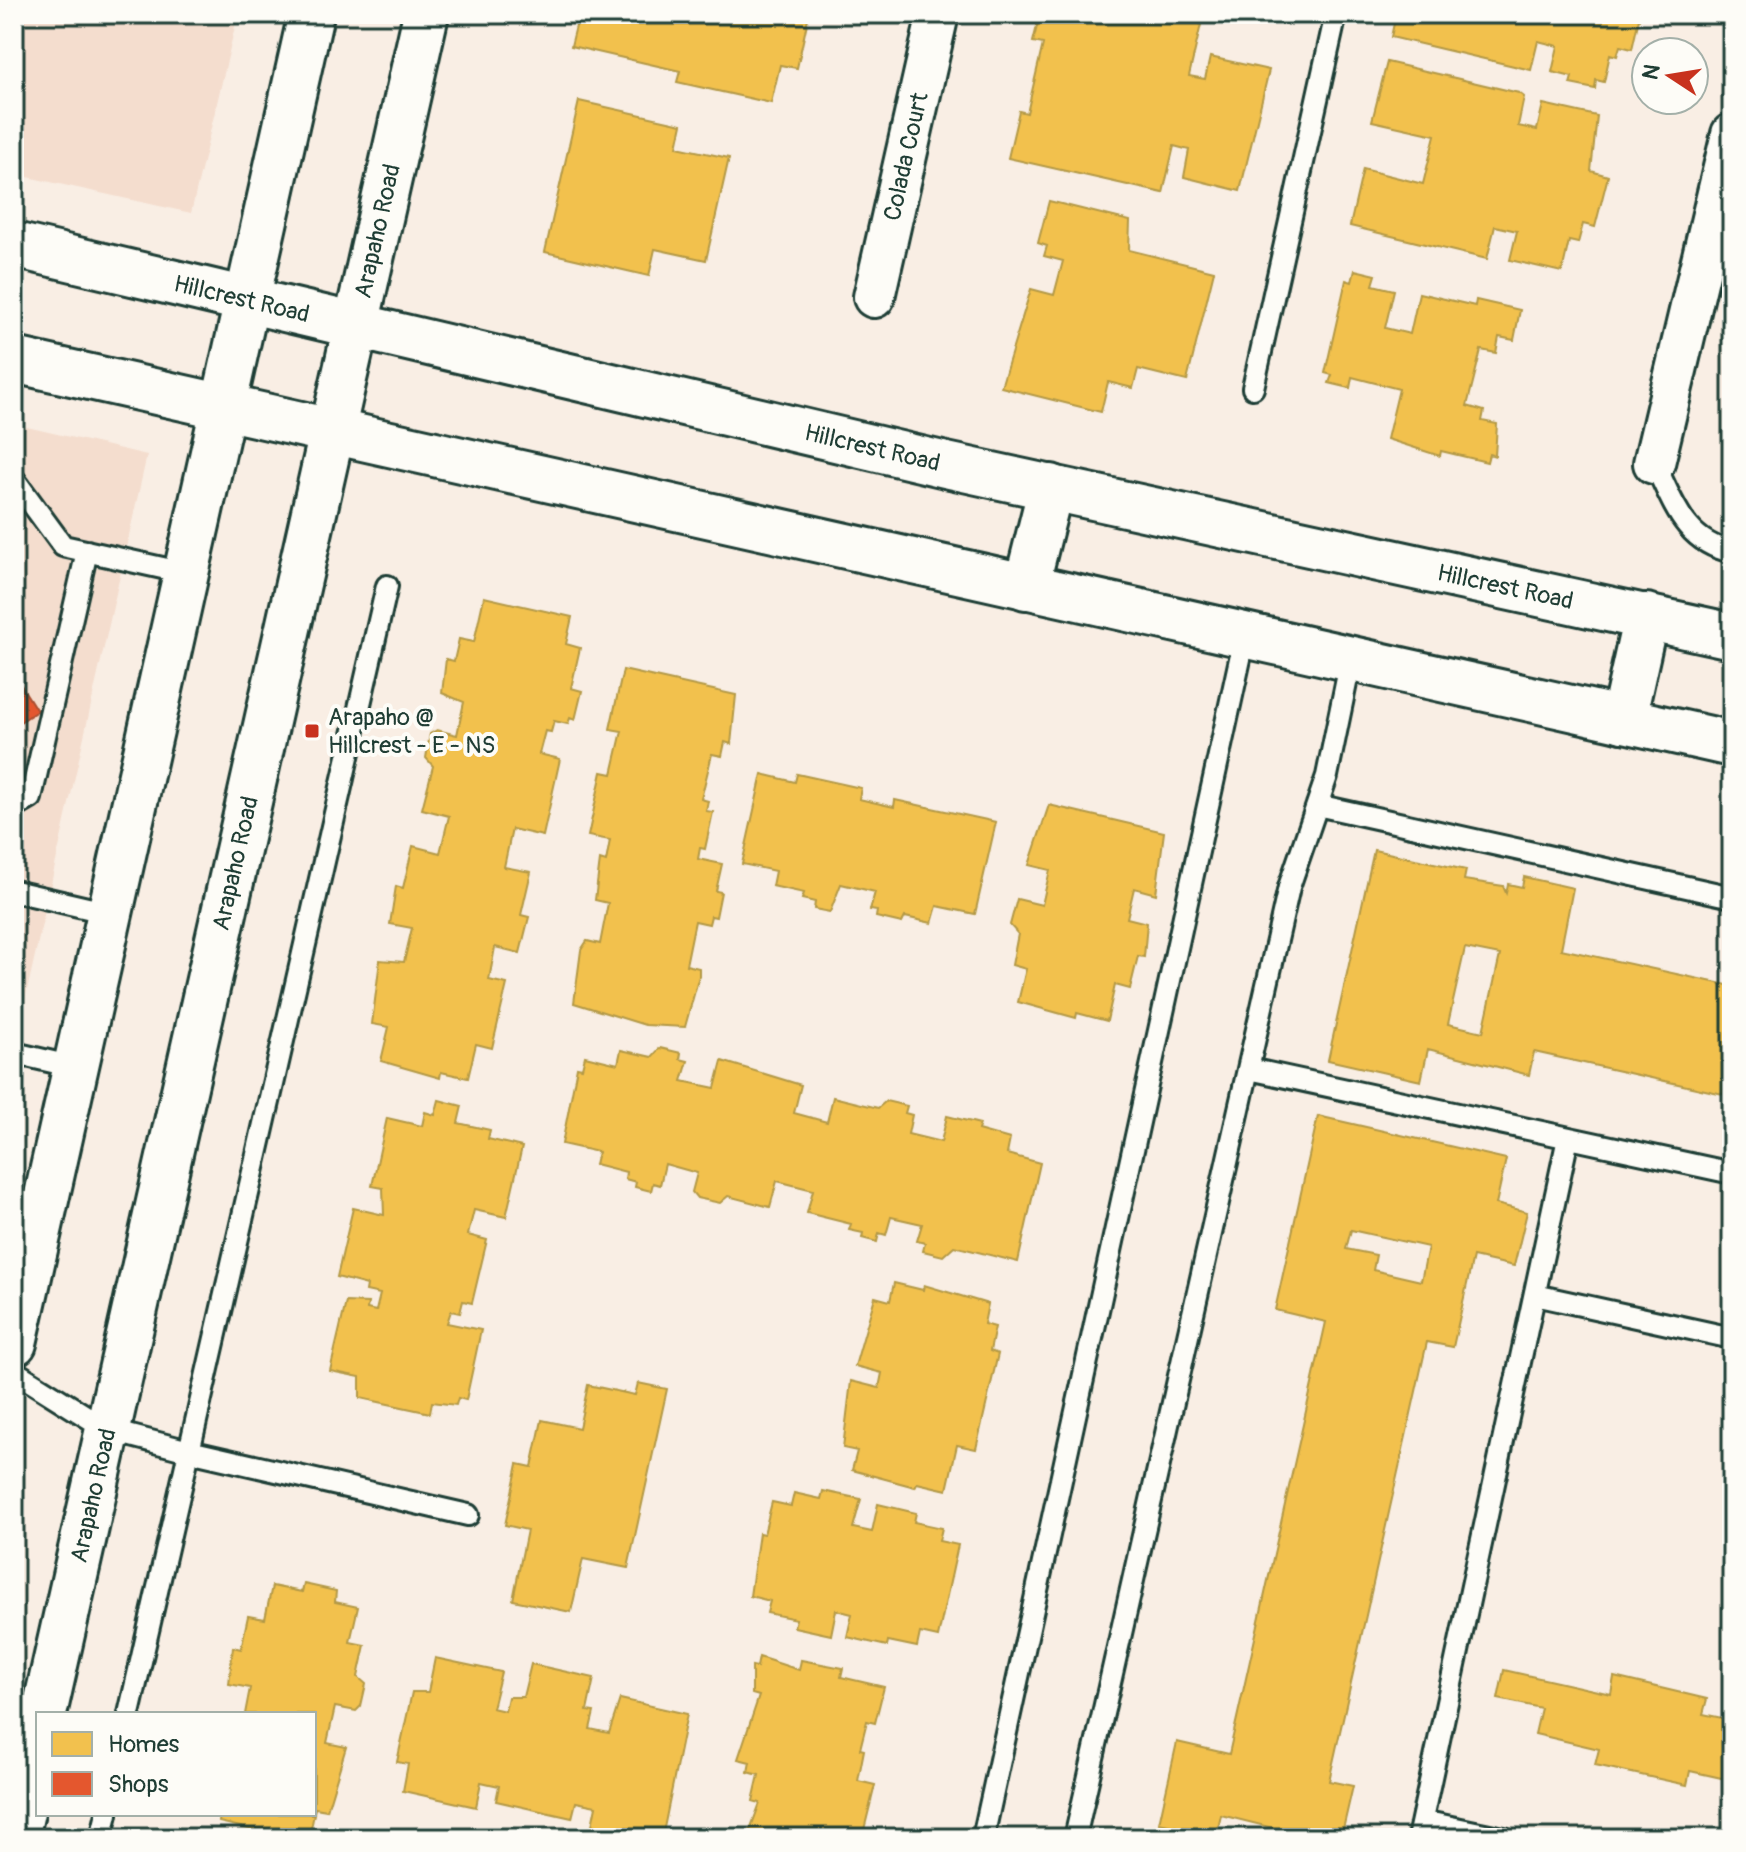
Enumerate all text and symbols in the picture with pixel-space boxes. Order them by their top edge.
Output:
north arrow [1630,36,1710,116]
text: N [1636,62,1667,82]
street label: Colada Court [878,89,935,224]
street label: Arapaho Road [349,161,407,301]
street label: Hillcrest Road [171,269,312,329]
street label: Hillcrest Road [802,418,943,478]
street label: Hillcrest Road [1434,558,1576,616]
place label: Arapaho @ Hillcrest - E - NS [328,703,495,760]
marker: Arapaho @ Hillcrest - E - NS [303,722,321,740]
street label: Arapaho Road [207,793,265,933]
street label: Arapaho Road [64,1426,123,1566]
legend [36,1712,316,1816]
text: Homes [108,1730,180,1759]
text: Shops [108,1770,169,1799]

